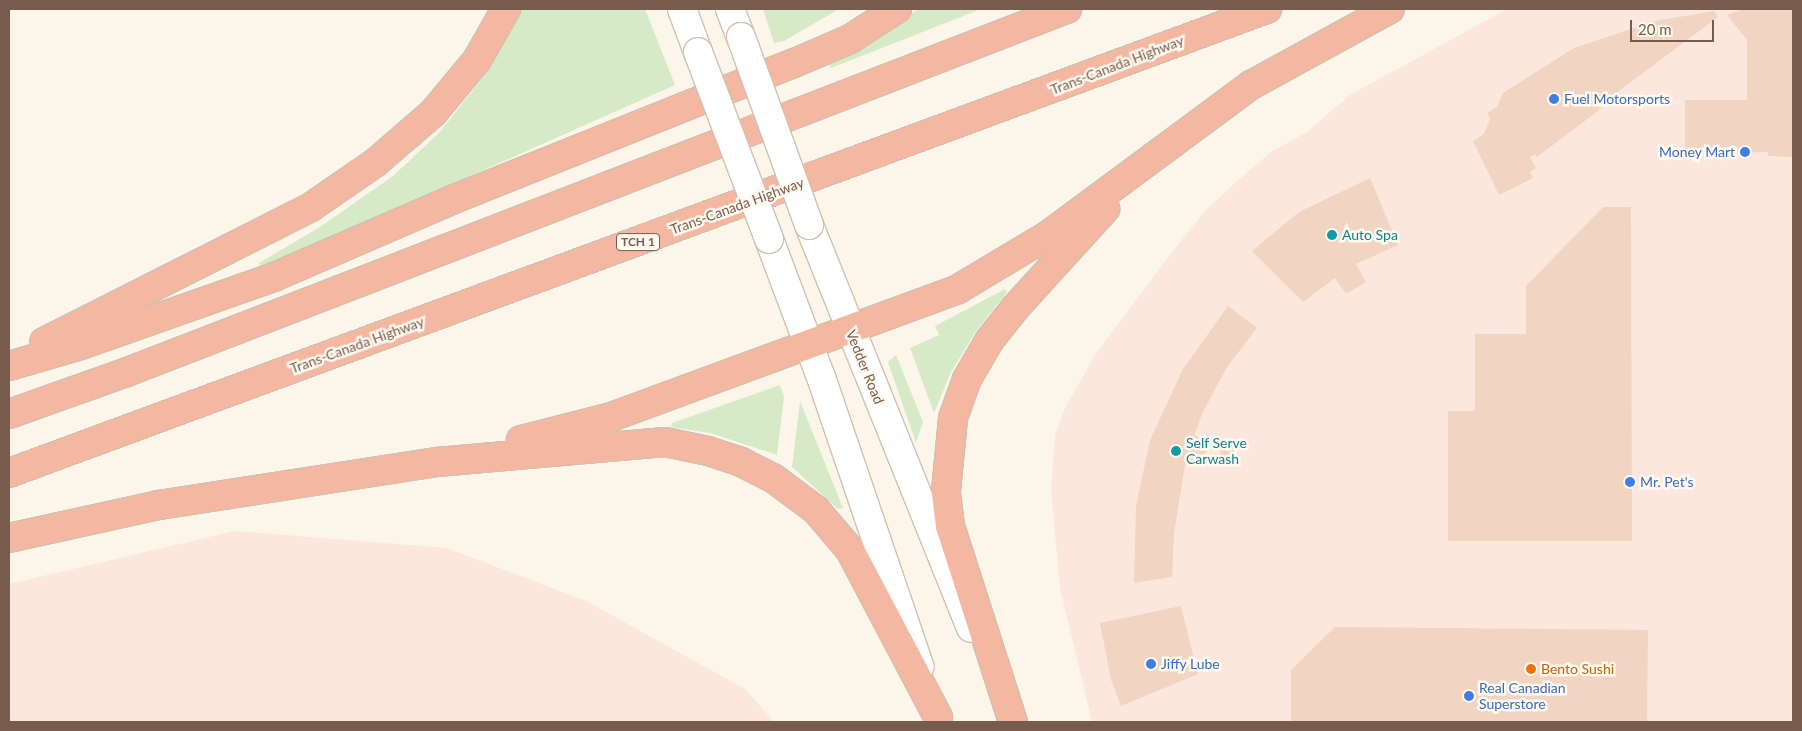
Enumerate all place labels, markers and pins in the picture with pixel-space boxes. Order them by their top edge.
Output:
place label: Fuel Motorsports [1564,91,1670,107]
marker: Fuel Motorsports [1548,93,1560,105]
place label: Money Mart [1659,144,1735,160]
marker: Money Mart [1739,146,1751,158]
place label: Auto Spa [1342,227,1398,243]
marker: Auto Spa [1326,229,1338,241]
place label: Self Serve Carwash [1186,435,1247,468]
marker: Self Serve Carwash [1170,445,1182,457]
place label: Mr. Pet's [1640,474,1694,490]
marker: Mr. Pet's [1624,476,1636,488]
place label: Jiffy Lube [1161,656,1220,672]
marker: Jiffy Lube [1145,658,1157,670]
place label: Bento Sushi [1541,661,1614,677]
marker: Bento Sushi [1525,663,1537,675]
place label: Real Canadian Superstore [1479,680,1566,712]
marker: Real Canadian Superstore [1463,690,1475,702]

